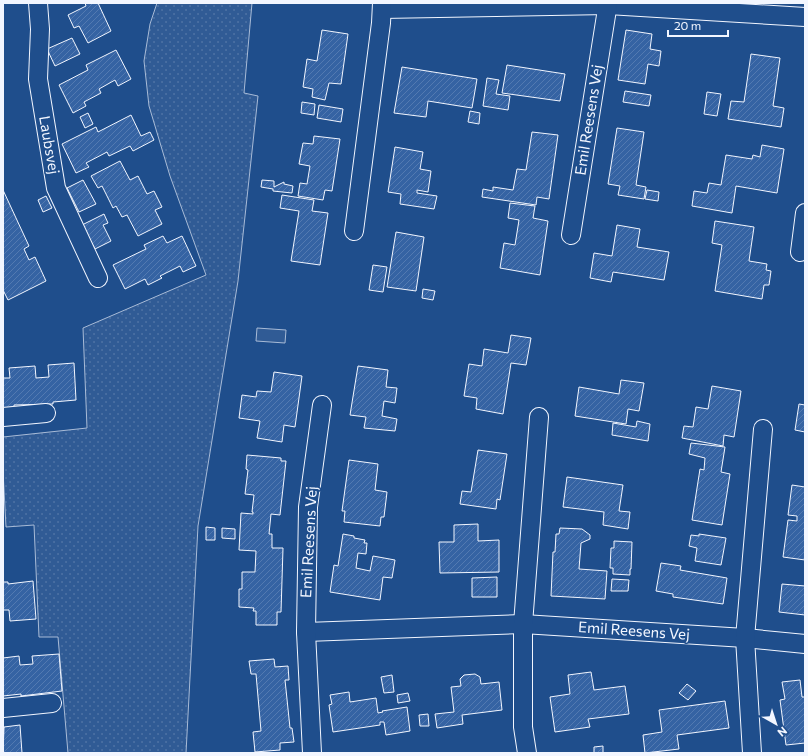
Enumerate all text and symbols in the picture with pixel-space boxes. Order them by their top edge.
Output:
scale bar [668,12,728,38]
text: 20 m [674,18,701,32]
street label: Emil Reesens Vej [570,63,606,177]
street label: Laubsvej [36,114,64,176]
street label: Emil Reesens Vej [296,486,320,598]
street label: Emil Reesens Vej [578,617,691,643]
north arrow [756,704,796,744]
text: N [775,725,790,740]

